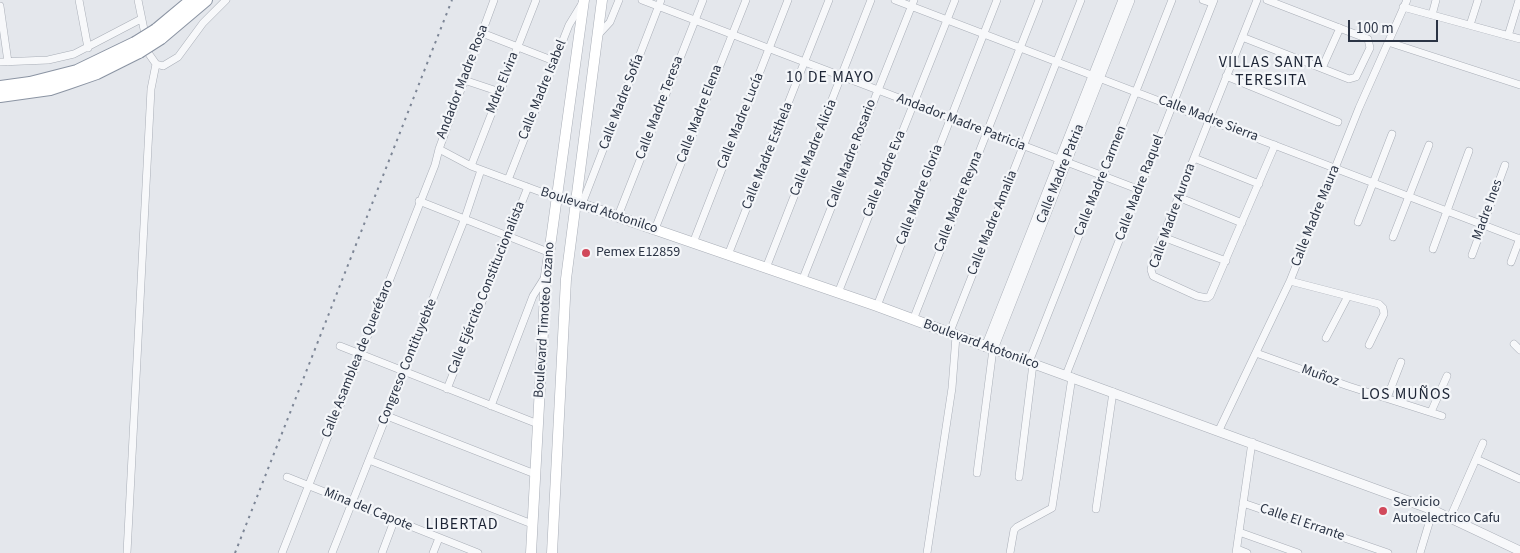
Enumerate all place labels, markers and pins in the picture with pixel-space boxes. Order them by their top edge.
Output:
place label: Pemex E12859 [596,245,680,261]
marker: Pemex E12859 [580,247,592,259]
place label: Servicio Autoelectrico Cafu [1393,495,1500,528]
marker: Servicio Autoelectrico Cafu [1377,505,1389,517]

